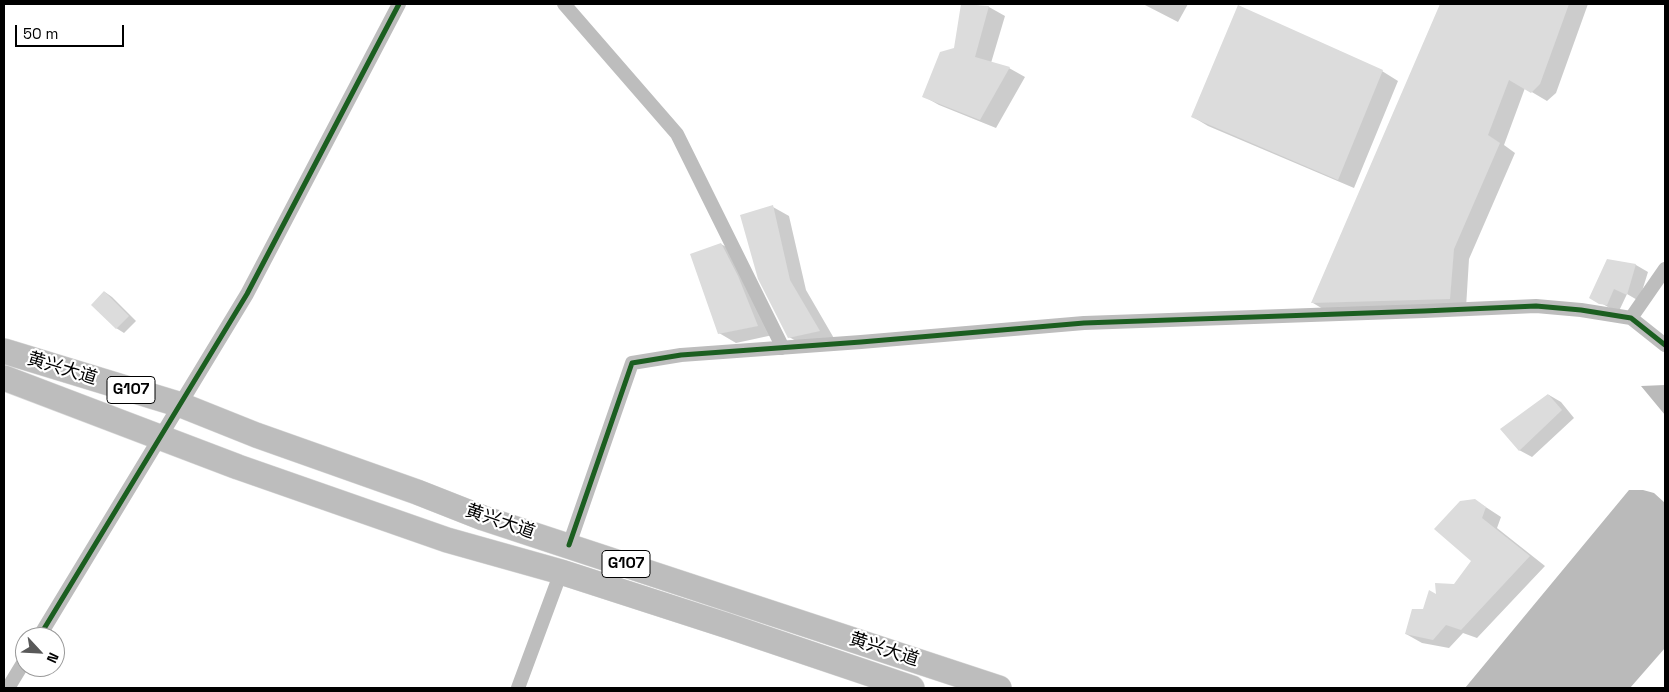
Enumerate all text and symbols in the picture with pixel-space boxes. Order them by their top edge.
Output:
scale bar [18,15,126,47]
text: 50 m [23,24,58,43]
street label: 黄兴大道 [24,348,100,390]
road number: G107 [107,376,155,404]
street label: 黄兴大道 [462,500,538,544]
road number: G107 [602,550,650,578]
north arrow [15,627,65,677]
street label: 黄兴大道 [846,629,922,671]
text: N [43,650,63,666]

